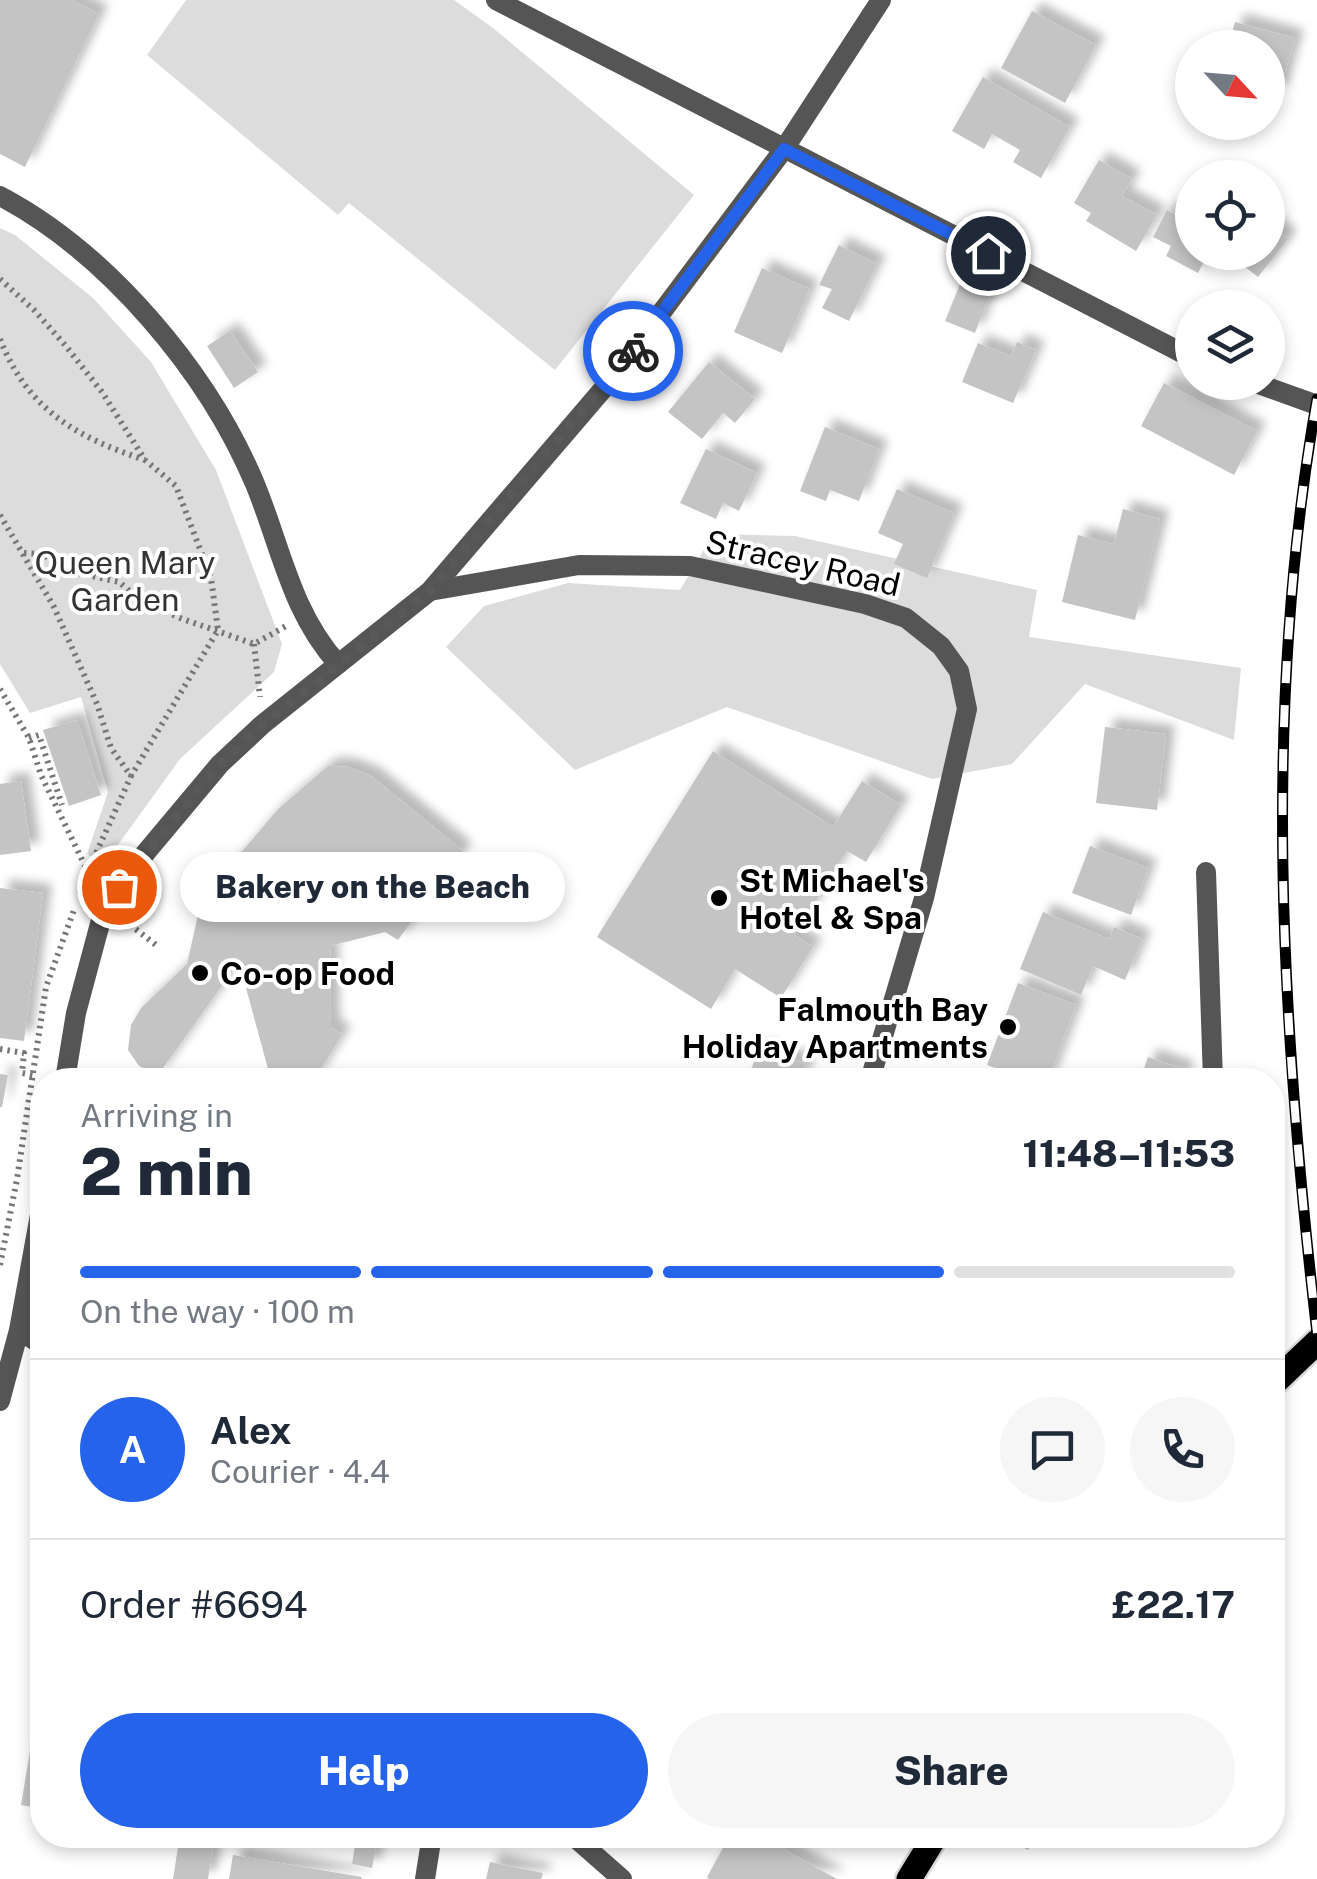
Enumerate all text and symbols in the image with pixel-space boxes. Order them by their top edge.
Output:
north arrow [1175,30,1285,140]
map controls [1175,30,1285,400]
button: locate [1175,160,1285,270]
pin [946,211,1031,296]
icon: home [961,226,1016,281]
button: layers [1175,290,1285,400]
courier [583,301,683,401]
icon: bike [606,324,661,379]
street label: Stracey Road [702,523,904,603]
park label: Queen Mary Garden [35,544,215,618]
pin [77,845,162,930]
callout: Bakery on the Beach [179,852,564,922]
icon: bag [92,860,147,915]
place label: St Michael's Hotel & Spa [739,862,925,936]
text: Bakery on the Beach [215,868,530,905]
marker: St Michael's Hotel & Spa [708,887,730,909]
place label: Co-op Food [220,955,395,992]
marker: Co-op Food [189,962,211,984]
place label: Falmouth Bay Holiday Apartments [682,991,988,1065]
marker: Falmouth Bay Holiday Apartments [997,1016,1019,1038]
text: Arriving in [80,1097,233,1134]
text: 11:48–11:53 [1022,1131,1235,1176]
text: 2 min [80,1133,253,1210]
text: On the way · 100 m [80,1293,355,1330]
button: chat [1000,1397,1105,1502]
button: phone [1130,1397,1235,1502]
text: Alex [210,1408,292,1453]
text: A [119,1427,146,1472]
text: Courier · 4.4 [210,1453,390,1490]
text: Order #6694 [80,1582,308,1627]
text: £22.17 [1112,1582,1235,1627]
button: Help [80,1713,648,1828]
button: Share [668,1713,1235,1828]

